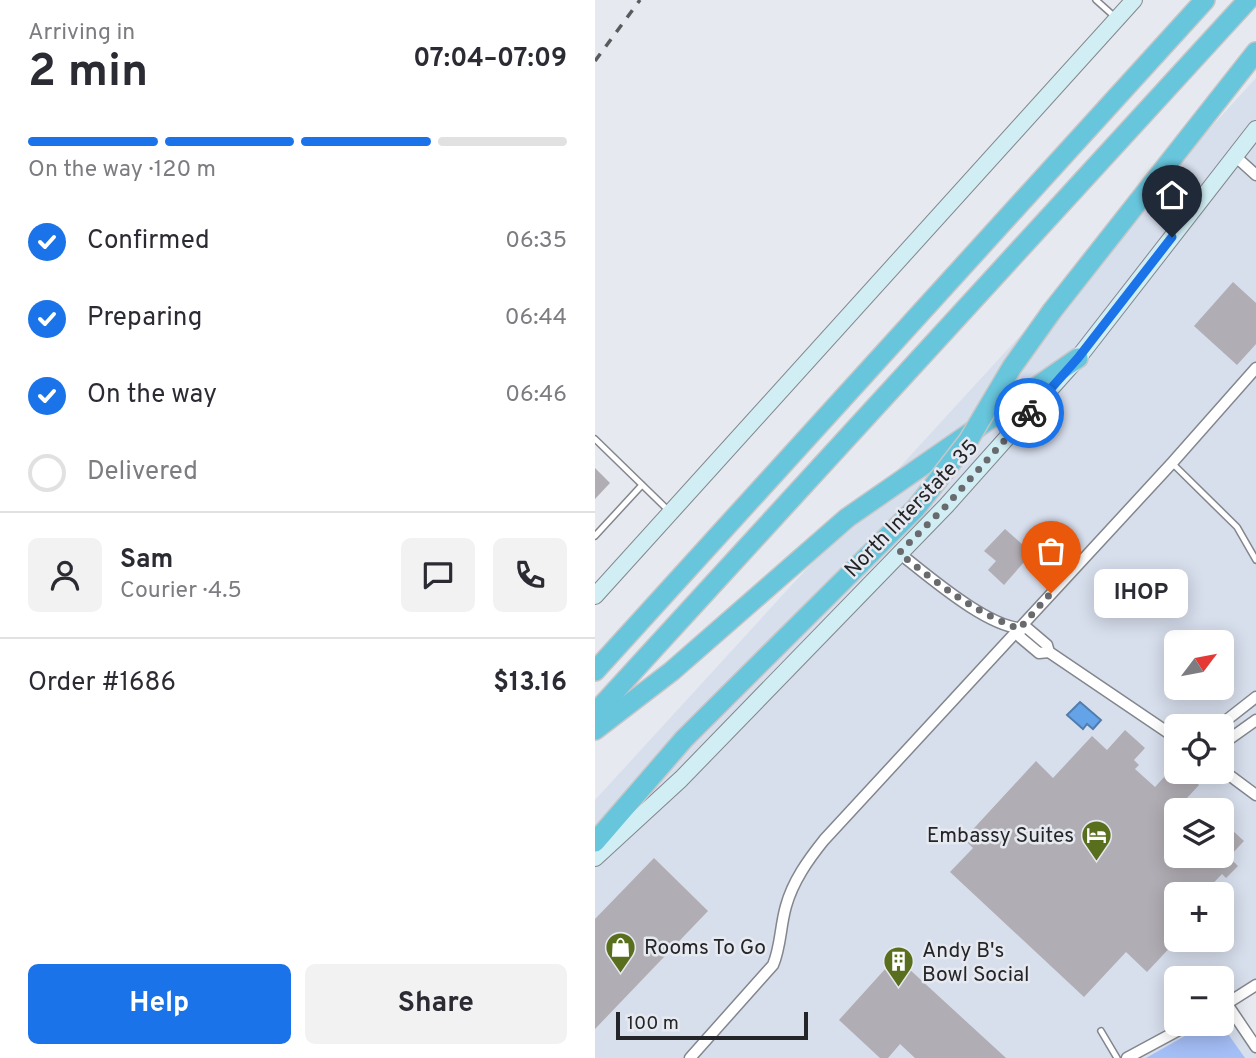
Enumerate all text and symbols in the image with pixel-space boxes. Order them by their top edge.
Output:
text: Arriving in [28,19,135,48]
text: 07:04–07:09 [413,43,567,76]
text: 2 min [28,44,148,103]
text: On the way · 120 m [28,156,216,185]
pin [1142,165,1202,237]
icon: home [1153,176,1191,214]
icon: check [28,223,66,261]
text: Confirmed [87,225,210,258]
text: 06:35 [505,227,567,256]
icon: check [28,300,66,338]
text: Preparing [87,302,202,335]
text: 06:44 [505,304,567,333]
icon: check [28,377,66,415]
courier [994,378,1064,448]
text: On the way [87,379,217,412]
text: 06:46 [505,381,567,410]
icon: bike [1010,394,1048,432]
street label: North Interstate 35 [839,434,985,584]
text: Delivered [87,456,198,489]
pin [1021,521,1081,593]
icon: bag [1032,532,1070,570]
button: person [28,538,102,612]
button: chat [401,538,475,612]
button: phone [493,538,567,612]
text: Sam [120,544,173,577]
callout: IHOP [1093,568,1187,618]
text: Courier · 4.5 [120,577,242,606]
text: IHOP [1114,579,1168,608]
north arrow [1164,630,1234,700]
map controls [1164,630,1234,1036]
text: Order #1686 [28,667,176,700]
text: $13.16 [493,667,567,700]
button: locate [1164,714,1234,784]
button: layers [1164,798,1234,868]
hotel icon: Embassy Suites [1080,818,1114,862]
place label: Embassy Suites [927,823,1074,850]
button: + [1164,882,1234,952]
shop icon: Rooms To Go [604,930,638,974]
place label: Rooms To Go [644,935,766,962]
place label: Andy B's Bowl Social [922,938,1030,989]
building icon: Andy B's Bowl Social [882,945,916,989]
button: Help [28,964,291,1044]
button: Share [305,964,567,1044]
button: − [1164,966,1234,1036]
scale bar [616,1009,809,1041]
text: 100 m [627,1012,679,1036]

